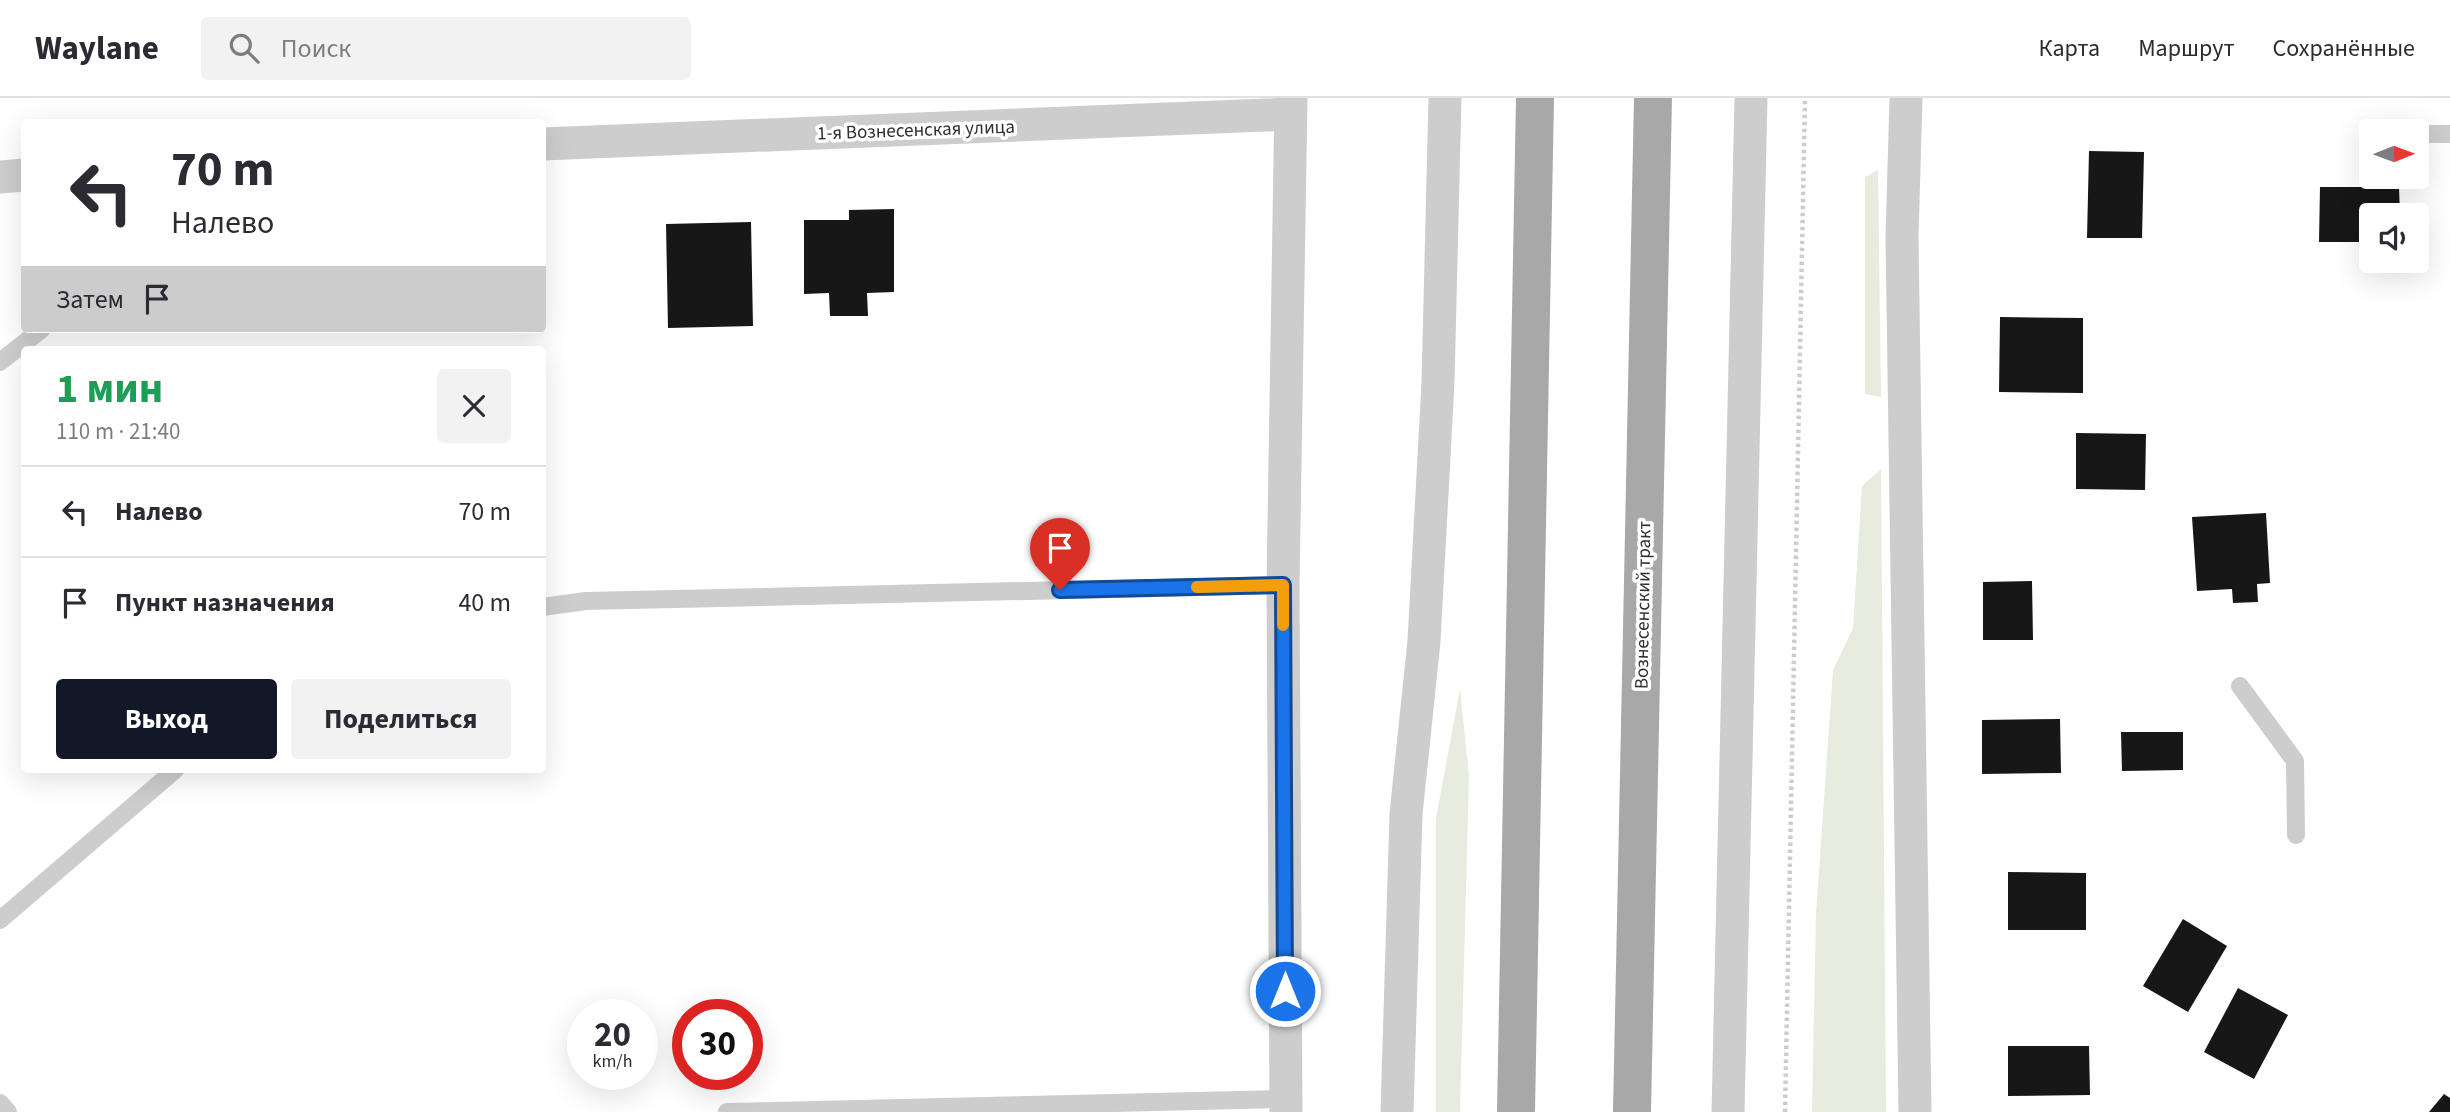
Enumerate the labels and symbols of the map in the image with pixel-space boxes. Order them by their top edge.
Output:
street label: 1-я Вознесенская улица [817,114,1015,147]
north arrow [2359,119,2429,189]
pin [1030,518,1090,590]
street label: Вознесенский тракт [1629,521,1658,689]
position arrow [1248,954,1322,1028]
speed limit sign: 30 [672,999,763,1090]

